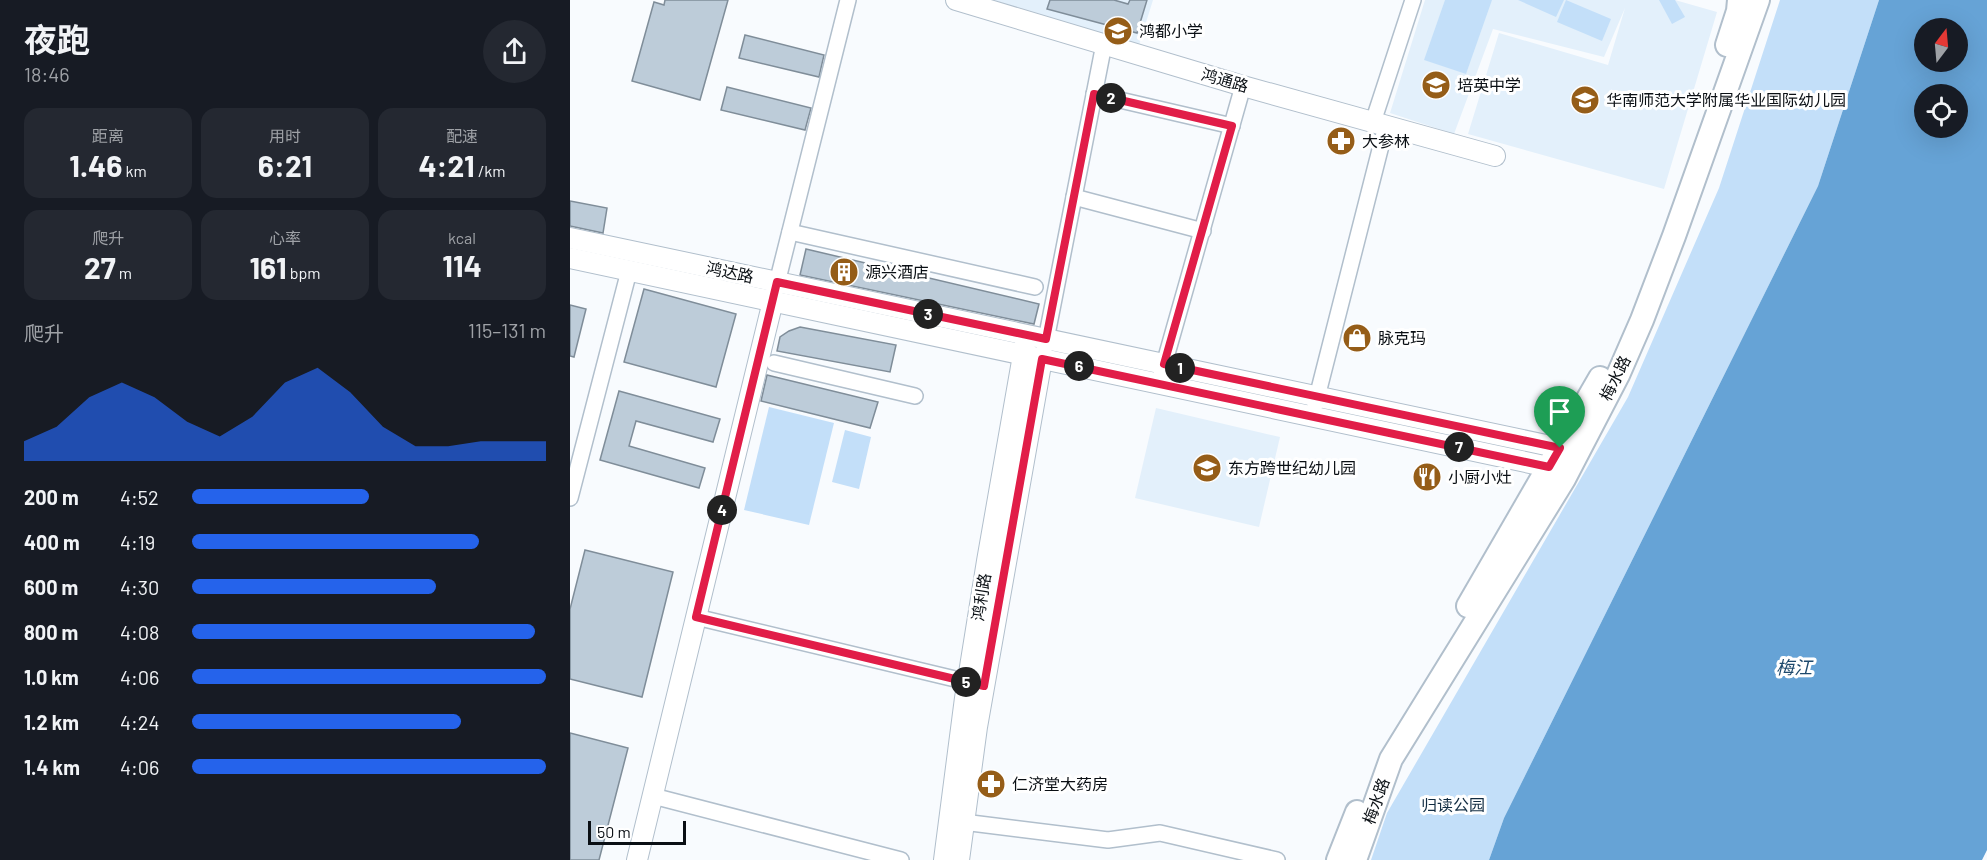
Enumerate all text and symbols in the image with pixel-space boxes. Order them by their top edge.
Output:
school or university icon: 鸿都小学 [1102,15,1134,47]
north arrow [1914,18,1968,72]
map controls [1914,18,1968,138]
text: 夜跑 [24,19,90,59]
button: share [483,20,546,83]
place label: 鸿都小学 [1139,21,1203,40]
text: 18:46 [24,62,70,86]
street label: 鸿通路 [1199,64,1251,95]
school or university icon: 培英中学 [1420,69,1452,101]
place label: 培英中学 [1457,75,1521,94]
pin: 2 [1096,83,1126,113]
school or university icon: 华南师范大学附属华业国际幼儿园 [1569,84,1601,116]
button: locate [1914,84,1968,138]
text: 2 [1107,88,1115,107]
place label: 华南师范大学附属华业国际幼儿园 [1606,90,1846,109]
pharmacy icon: 大参林 [1325,125,1357,157]
text: 距离 [92,126,124,145]
text: 用时 [269,126,301,145]
text: 配速 [446,126,478,145]
place label: 大参林 [1362,131,1410,150]
text: 1.46 [69,147,122,183]
text: 6:21 [258,147,312,183]
text: 4:21 [418,147,475,183]
text: km [122,161,147,180]
text: /km [475,161,506,180]
text: 爬升 [92,228,124,247]
text: 心率 [269,228,301,247]
text: kcal [448,228,476,247]
text: 114 [442,247,482,283]
text: 27 [84,249,116,285]
text: 161 [249,249,287,285]
building icon: 源兴酒店 [828,256,860,288]
street label: 鸿达路 [705,257,756,286]
place label: 源兴酒店 [865,262,929,281]
text: m [116,263,132,282]
text: bpm [287,263,321,282]
pin: 3 [913,299,943,329]
text: 3 [924,304,932,323]
text: 115–131 m [468,318,546,342]
text: 爬升 [24,321,64,345]
shop icon: 脉克玛 [1341,322,1373,354]
place label: 脉克玛 [1378,328,1426,347]
pin: 6 [1064,351,1094,381]
street label: 梅水路 [1595,352,1634,404]
pin: 1 [1165,353,1195,383]
text: 6 [1075,356,1083,375]
text: 1 [1177,358,1183,377]
pin [1534,386,1585,448]
icon: arrive [1543,395,1576,428]
pin: 7 [1444,432,1474,462]
text: 7 [1455,437,1463,456]
school or university icon: 东方跨世纪幼儿园 [1191,452,1223,484]
place label: 东方跨世纪幼儿园 [1228,458,1356,477]
restaurant icon: 小厨小灶 [1411,461,1443,493]
place label: 小厨小灶 [1448,467,1512,486]
text: 200 m [24,485,79,509]
text: 4:52 [120,485,159,509]
pin: 4 [707,495,737,525]
text: 4 [717,500,727,519]
text: 400 m [24,530,80,554]
text: 4:19 [120,530,155,554]
street label: 鸿利路 [967,572,994,622]
text: 600 m [24,575,78,599]
text: 4:30 [120,575,159,599]
text: 800 m [24,620,78,644]
text: 4:08 [120,620,160,644]
water label: 梅江 [1776,656,1814,678]
text: 1.0 km [24,665,79,689]
text: 4:06 [120,665,159,689]
pin: 5 [951,667,981,697]
text: 5 [962,672,970,691]
text: 1.2 km [24,710,79,734]
text: 4:24 [120,710,160,734]
text: 1.4 km [24,755,80,779]
text: 4:06 [120,755,159,779]
pharmacy icon: 仁济堂大药房 [975,768,1007,800]
place label: 仁济堂大药房 [1012,774,1108,793]
street label: 梅水路 [1358,775,1393,827]
park label: 归读公园 [1421,795,1485,814]
scale bar [588,818,686,846]
text: 50 m [597,822,631,841]

